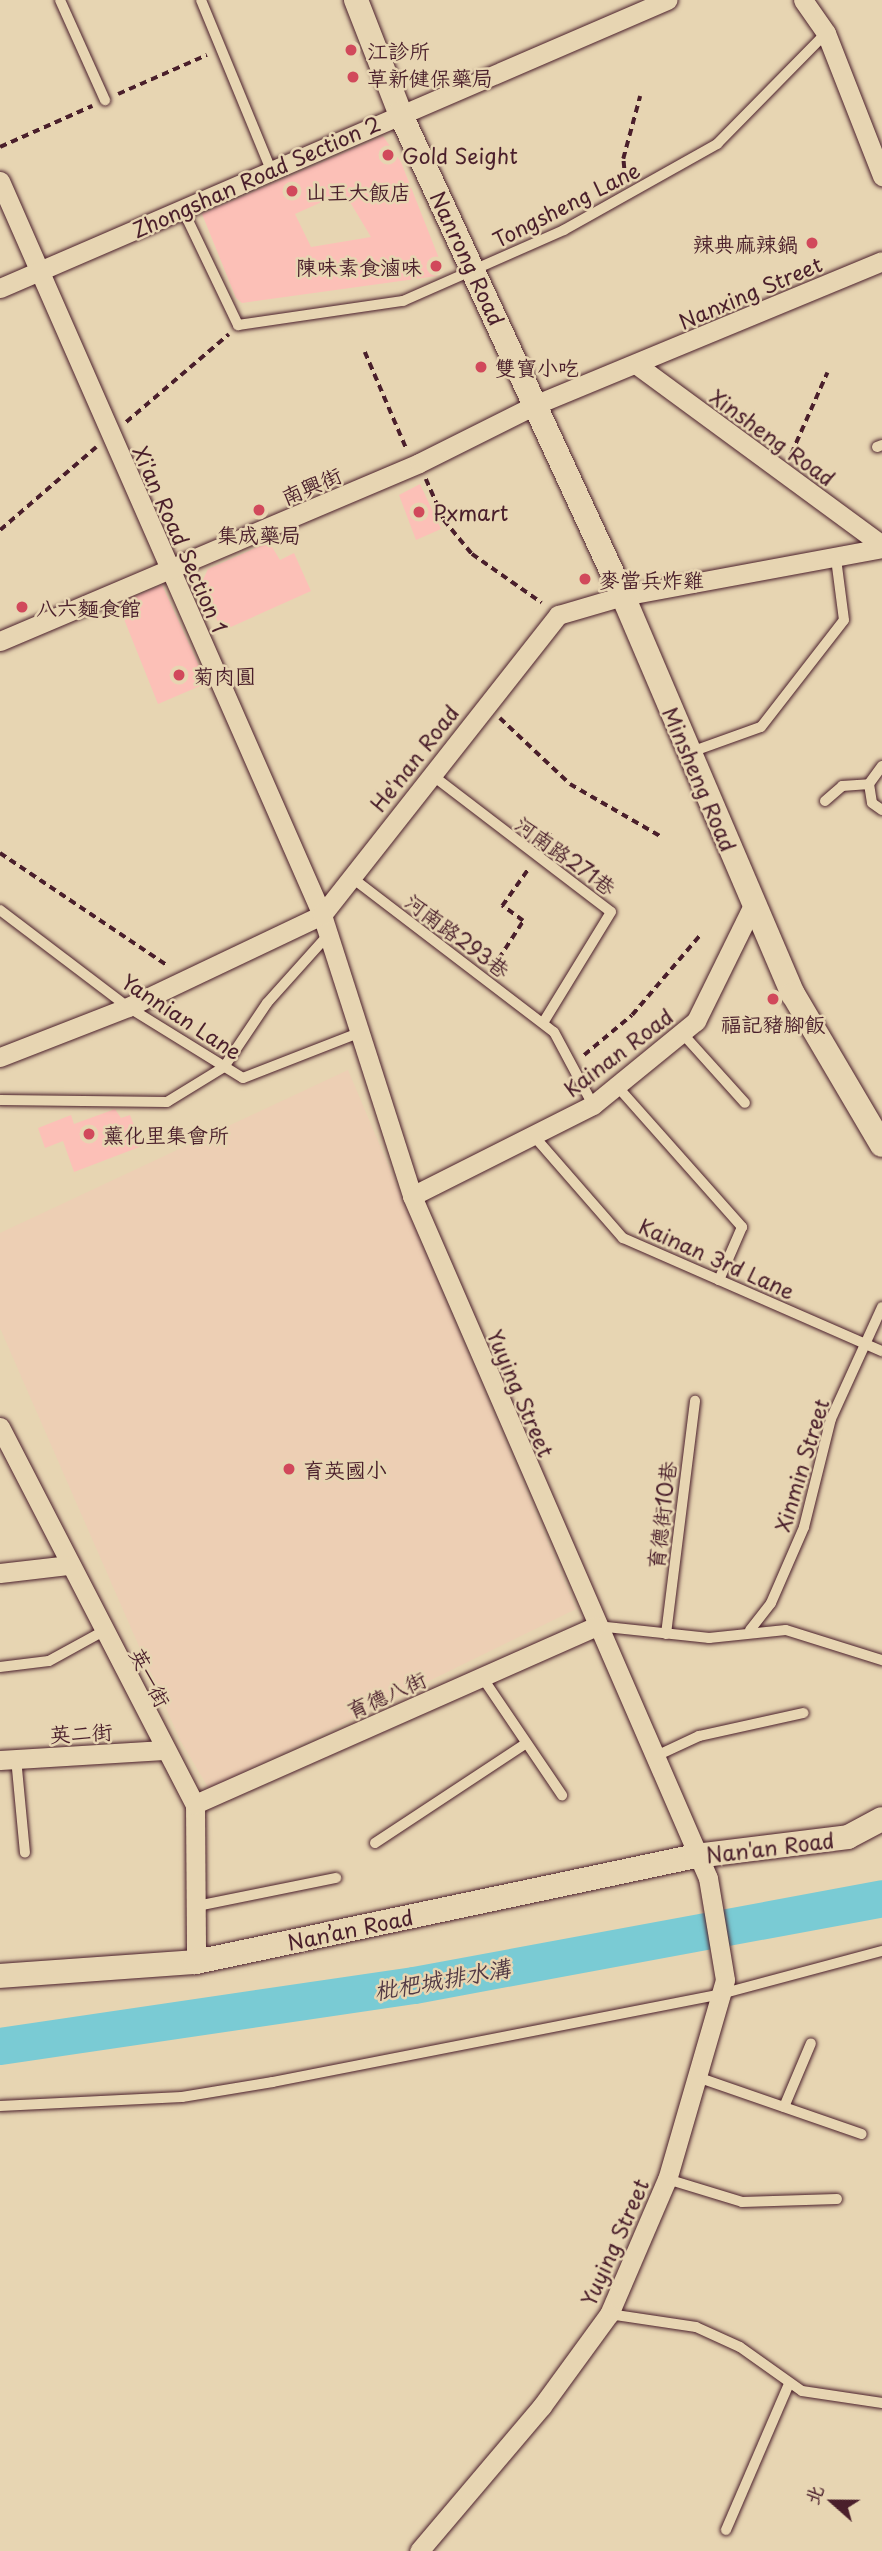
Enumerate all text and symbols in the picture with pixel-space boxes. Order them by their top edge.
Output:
place label: 江診所 [367,37,430,63]
marker: 江診所 [341,40,361,60]
place label: 草新健保藥局 [367,64,493,90]
marker: 草新健保藥局 [345,69,361,85]
street label: Zhongshan Road Section 2 [128,110,384,242]
place label: Gold Seight [402,142,518,168]
marker: Gold Seight [380,147,396,163]
street label: Tongsheng Lane [488,156,644,252]
place label: 山王大飯店 [306,178,411,204]
marker: 山王大飯店 [284,183,300,199]
street label: Nanrong Road [426,187,510,329]
place label: 辣典麻辣鍋 [693,230,798,256]
marker: 辣典麻辣鍋 [804,235,820,251]
street label: Nanxing Street [675,250,825,334]
place label: 陳味素食滷味 [296,253,422,279]
marker: 陳味素食滷味 [428,258,444,274]
place label: 雙寶小吃 [495,354,579,380]
marker: 雙寶小吃 [473,359,489,375]
street label: Xinsheng Road [706,384,840,490]
street label: Xi'an Road Section 1 [128,441,234,637]
street label: 南興街 [277,461,345,509]
place label: Pxmart [433,499,508,525]
marker: 集成藥局 [251,502,267,518]
marker: Pxmart [411,504,427,520]
place label: 集成藥局 [217,521,301,547]
place label: 麥當兵炸雞 [599,566,704,592]
marker: 麥當兵炸雞 [577,571,593,587]
place label: 八六麵食館 [36,594,141,620]
marker: 八六麵食館 [14,599,30,615]
place label: 菊肉圓 [193,662,256,688]
marker: 菊肉圓 [171,667,187,683]
street label: He'nan Road [365,700,463,816]
street label: Minsheng Road [658,703,742,855]
street label: 河南路271巷 [511,810,621,900]
street label: 河南路293巷 [401,888,515,982]
street label: Yannian Lane [118,968,246,1064]
marker: 福記豬腳飯 [765,991,781,1007]
street label: Kainan Road [559,1003,677,1101]
place label: 福記豬腳飯 [721,1010,825,1036]
place label: 薰化里集會所 [103,1121,229,1147]
marker: 薰化里集會所 [81,1126,97,1142]
street label: Kainan 3rd Lane [635,1212,799,1304]
street label: Yuying Street [483,1326,559,1460]
street label: Xinmin Street [769,1395,833,1535]
place label: 育英國小 [303,1456,387,1482]
street label: 育德街10巷 [642,1459,680,1571]
marker: 育英國小 [281,1461,297,1477]
street label: 英一街 [125,1643,177,1711]
street label: 育德八街 [343,1665,429,1723]
street label: 英二街 [49,1718,113,1746]
street label: Nan'an Road [705,1827,835,1867]
street label: Nan’an Road [285,1903,415,1955]
water label: 枇杷城排水溝 [372,1953,512,2005]
street label: Yuying Street [575,2175,653,2309]
north arrow [798,2467,868,2537]
text: 北 [797,2481,830,2508]

